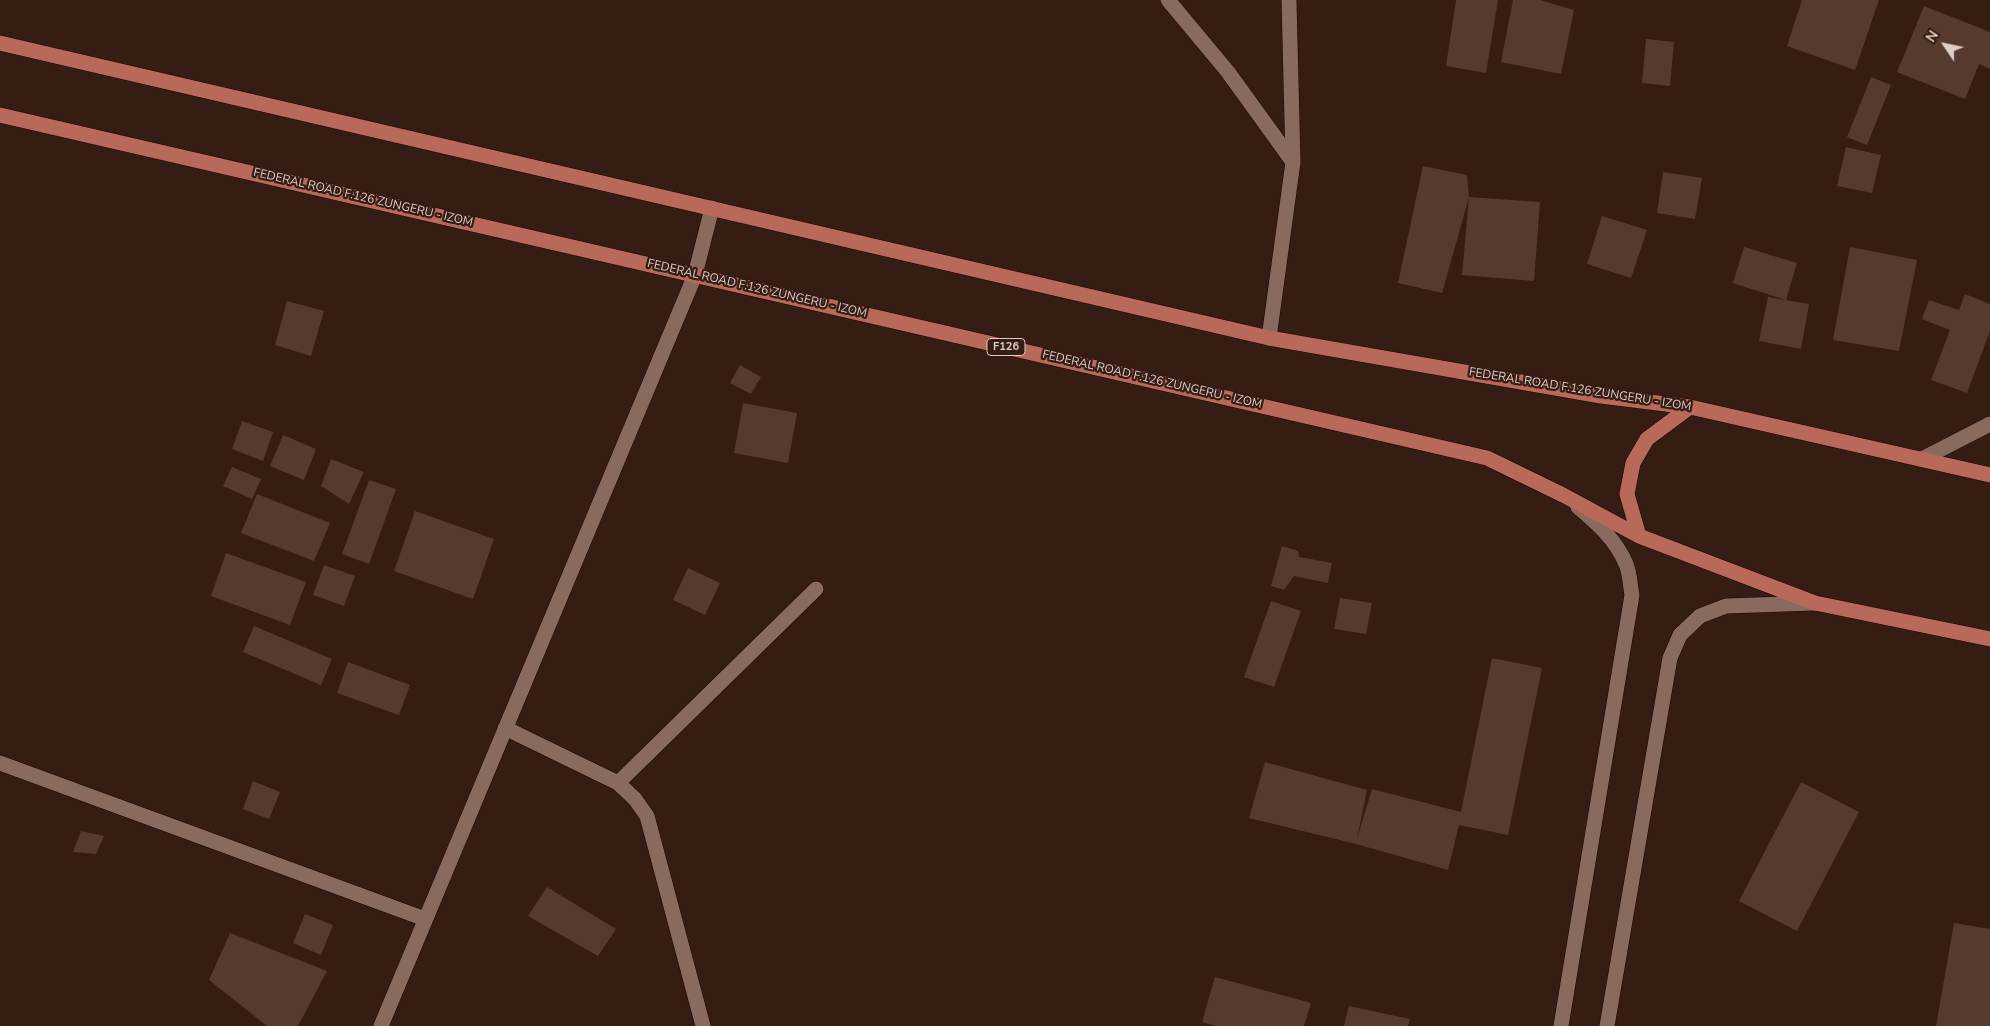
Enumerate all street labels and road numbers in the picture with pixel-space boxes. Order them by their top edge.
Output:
street label: FEDERAL ROAD F.126 ZUNGERU - IZOM [252,166,474,230]
street label: FEDERAL ROAD F.126 ZUNGERU - IZOM [646,257,868,321]
road number: F126 [987,338,1025,356]
street label: FEDERAL ROAD F.126 ZUNGERU - IZOM [1041,348,1263,412]
street label: FEDERAL ROAD F.126 ZUNGERU - IZOM [1468,365,1692,415]

